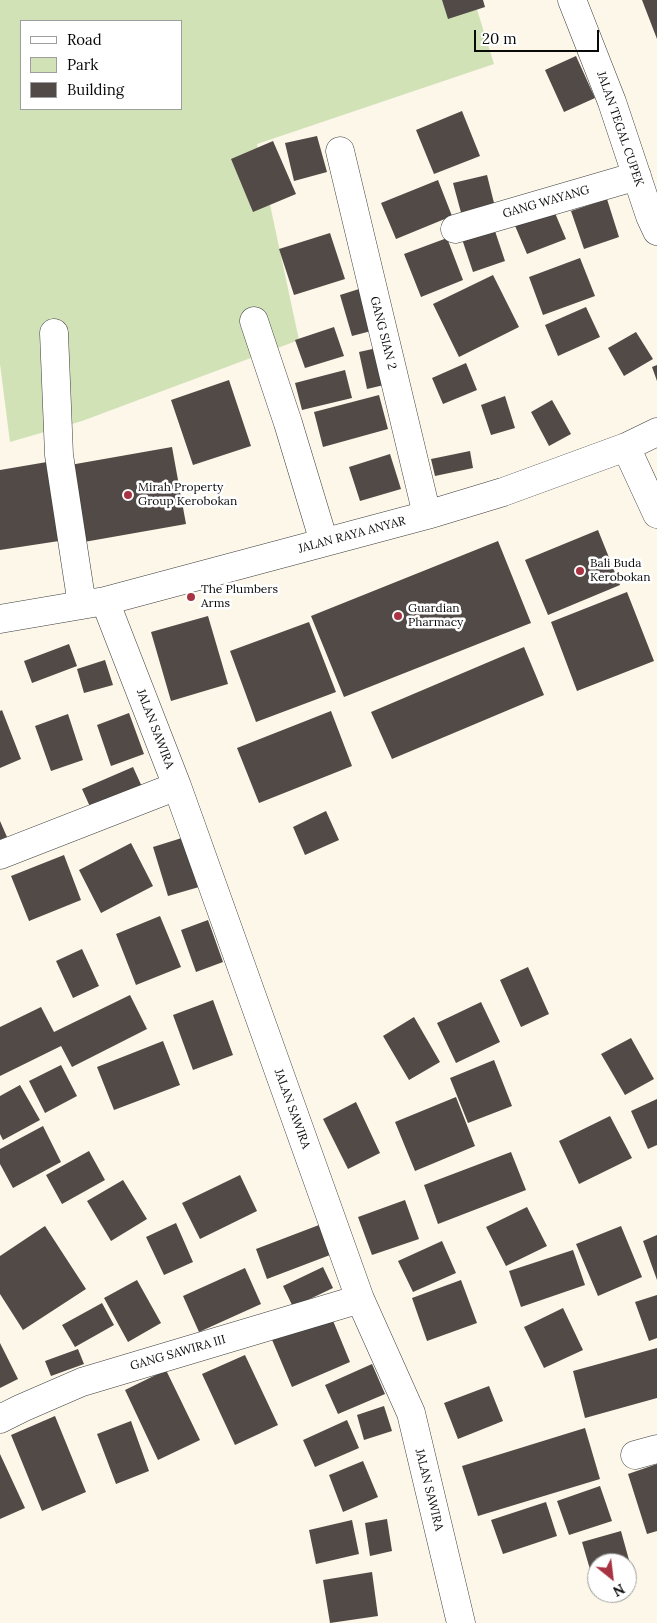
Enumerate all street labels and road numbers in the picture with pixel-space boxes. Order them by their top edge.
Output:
street label: JALAN TEGAL CUPEK [594,70,646,188]
street label: GANG WAYANG [501,183,591,221]
street label: GANG SIAN 2 [367,295,399,371]
street label: JALAN RAYA ANYAR [297,514,407,556]
street label: JALAN SAWIRA [133,687,177,771]
street label: JALAN SAWIRA [271,1067,313,1151]
street label: GANG SAWIRA III [129,1332,227,1374]
street label: JALAN SAWIRA [412,1448,446,1532]

